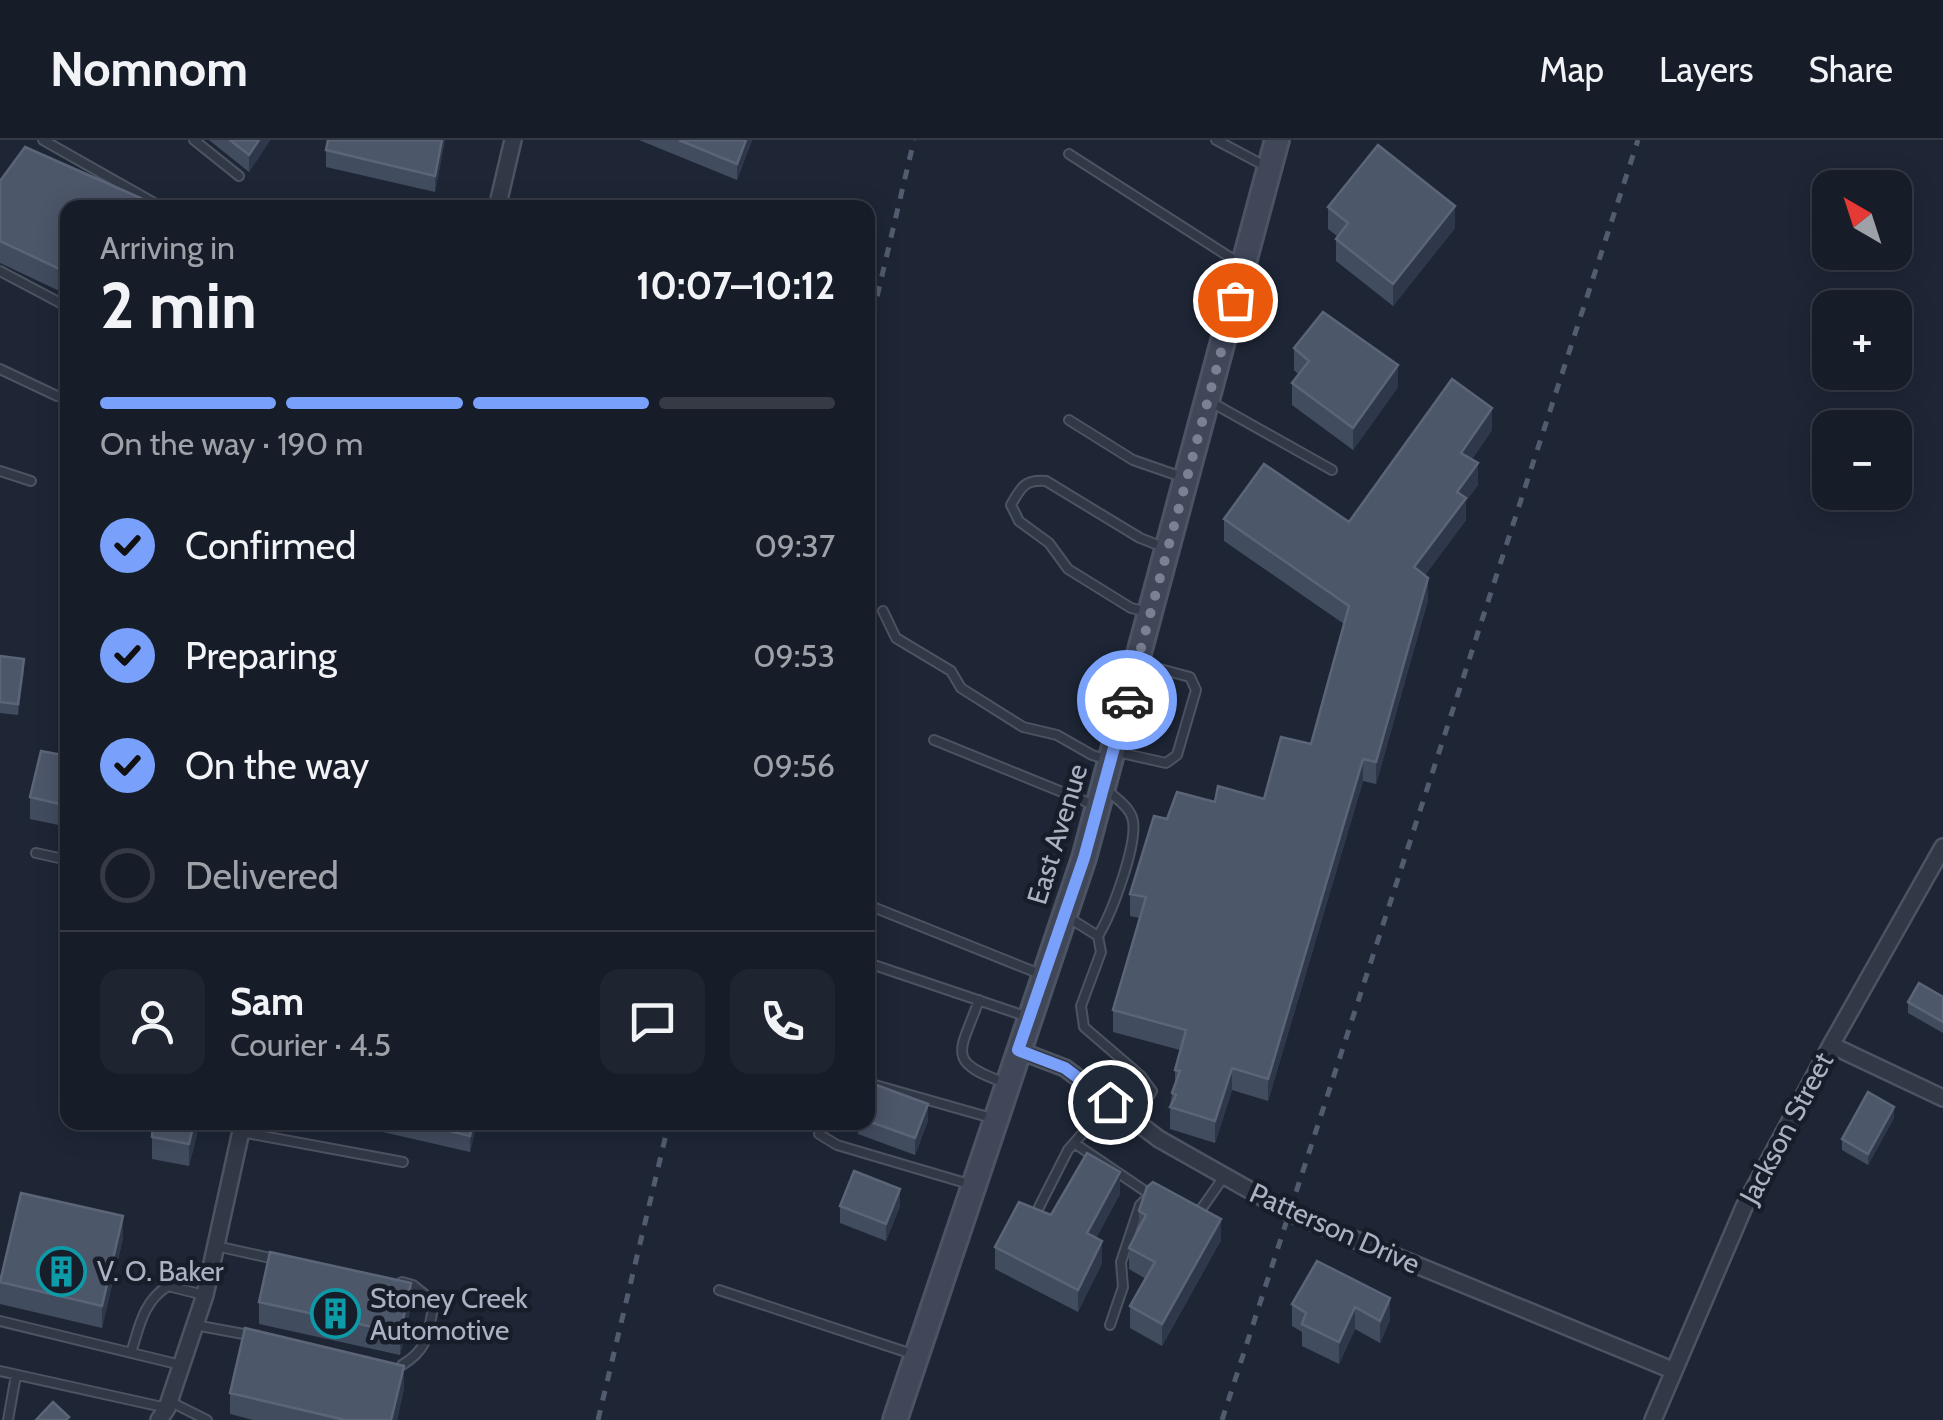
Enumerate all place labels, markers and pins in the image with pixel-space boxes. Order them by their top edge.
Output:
pin [1193,258,1278,343]
pin [1068,1060,1153,1145]
building icon: V. O. Baker [36,1245,88,1297]
place label: V. O. Baker [97,1254,224,1288]
place label: Stoney Creek Automotive [370,1281,528,1347]
building icon: Stoney Creek Automotive [309,1288,361,1340]

